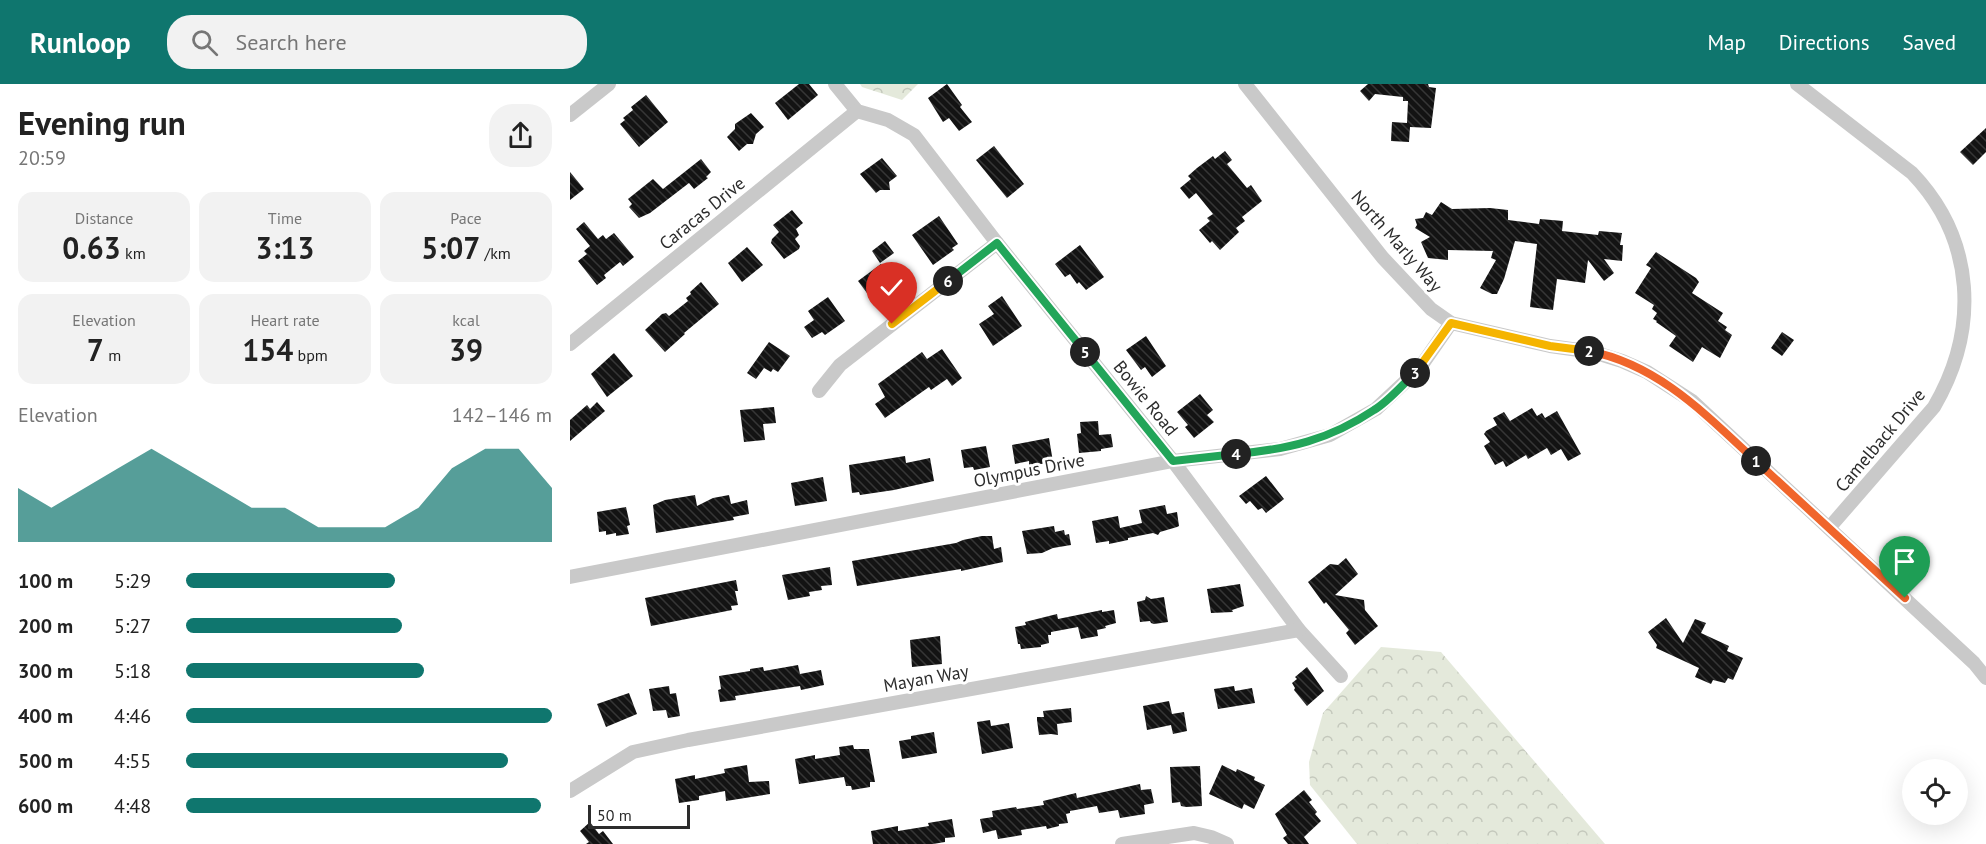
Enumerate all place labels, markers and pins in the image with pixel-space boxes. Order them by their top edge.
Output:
pin [866,262,917,324]
pin: 6 [933,266,963,296]
pin: 2 [1574,336,1604,366]
pin: 5 [1070,337,1100,367]
pin: 3 [1400,358,1430,388]
pin: 4 [1221,439,1251,469]
pin: 1 [1741,446,1771,476]
pin [1879,536,1930,598]

